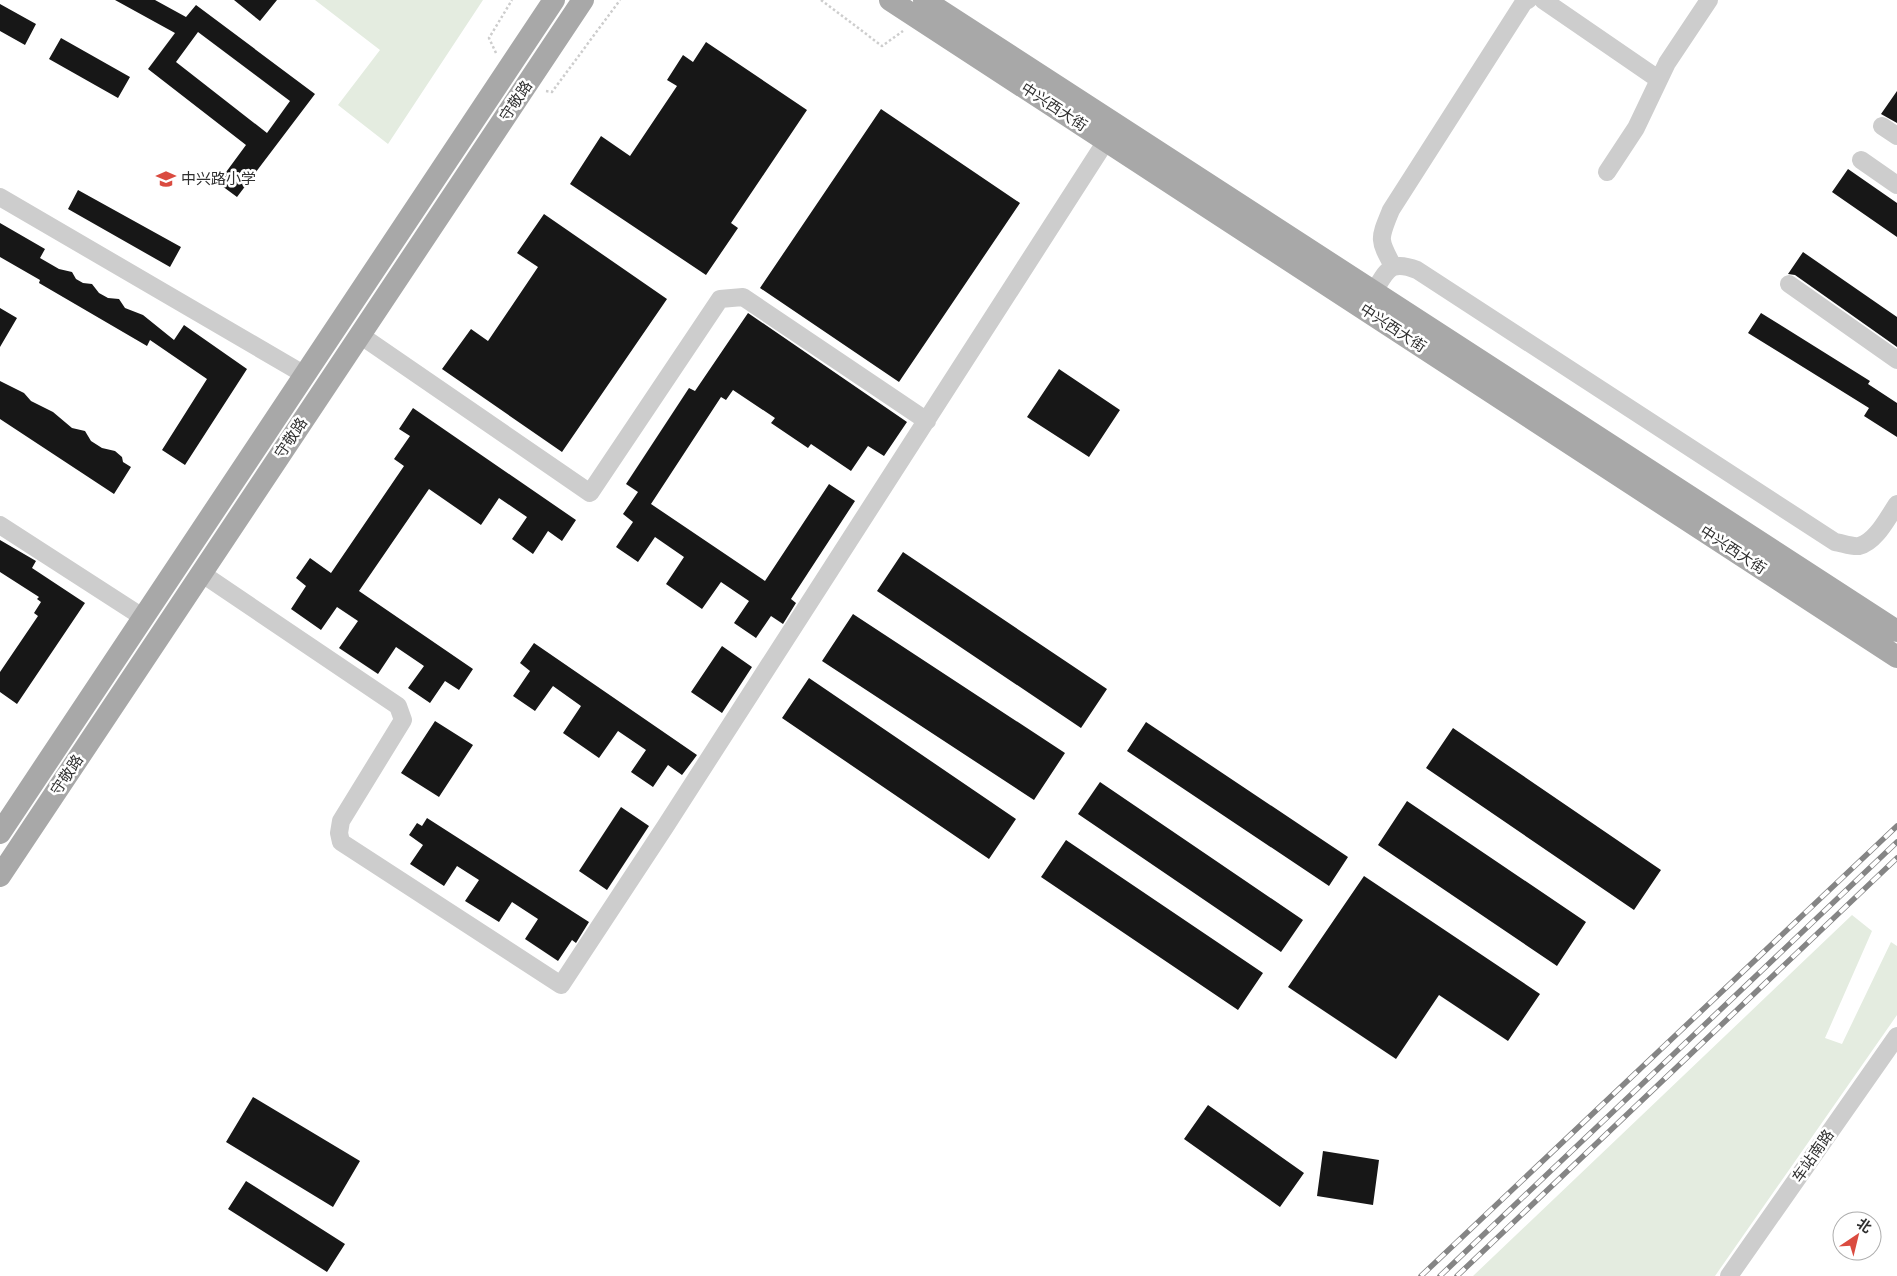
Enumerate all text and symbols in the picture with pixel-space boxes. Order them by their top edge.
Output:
street label: 守敬路 [496,77,536,125]
street label: 中兴西大街 [1018,79,1090,135]
school or university icon: 中兴路小学 [155,168,177,190]
place label: 中兴路小学 [181,170,256,188]
street label: 中兴西大街 [1357,300,1429,356]
street label: 守敬路 [271,414,311,462]
street label: 中兴西大街 [1697,522,1769,578]
street label: 守敬路 [47,751,87,799]
street label: 车站南路 [1788,1126,1838,1186]
north arrow [1832,1211,1882,1261]
text: 北 [1854,1215,1875,1236]

